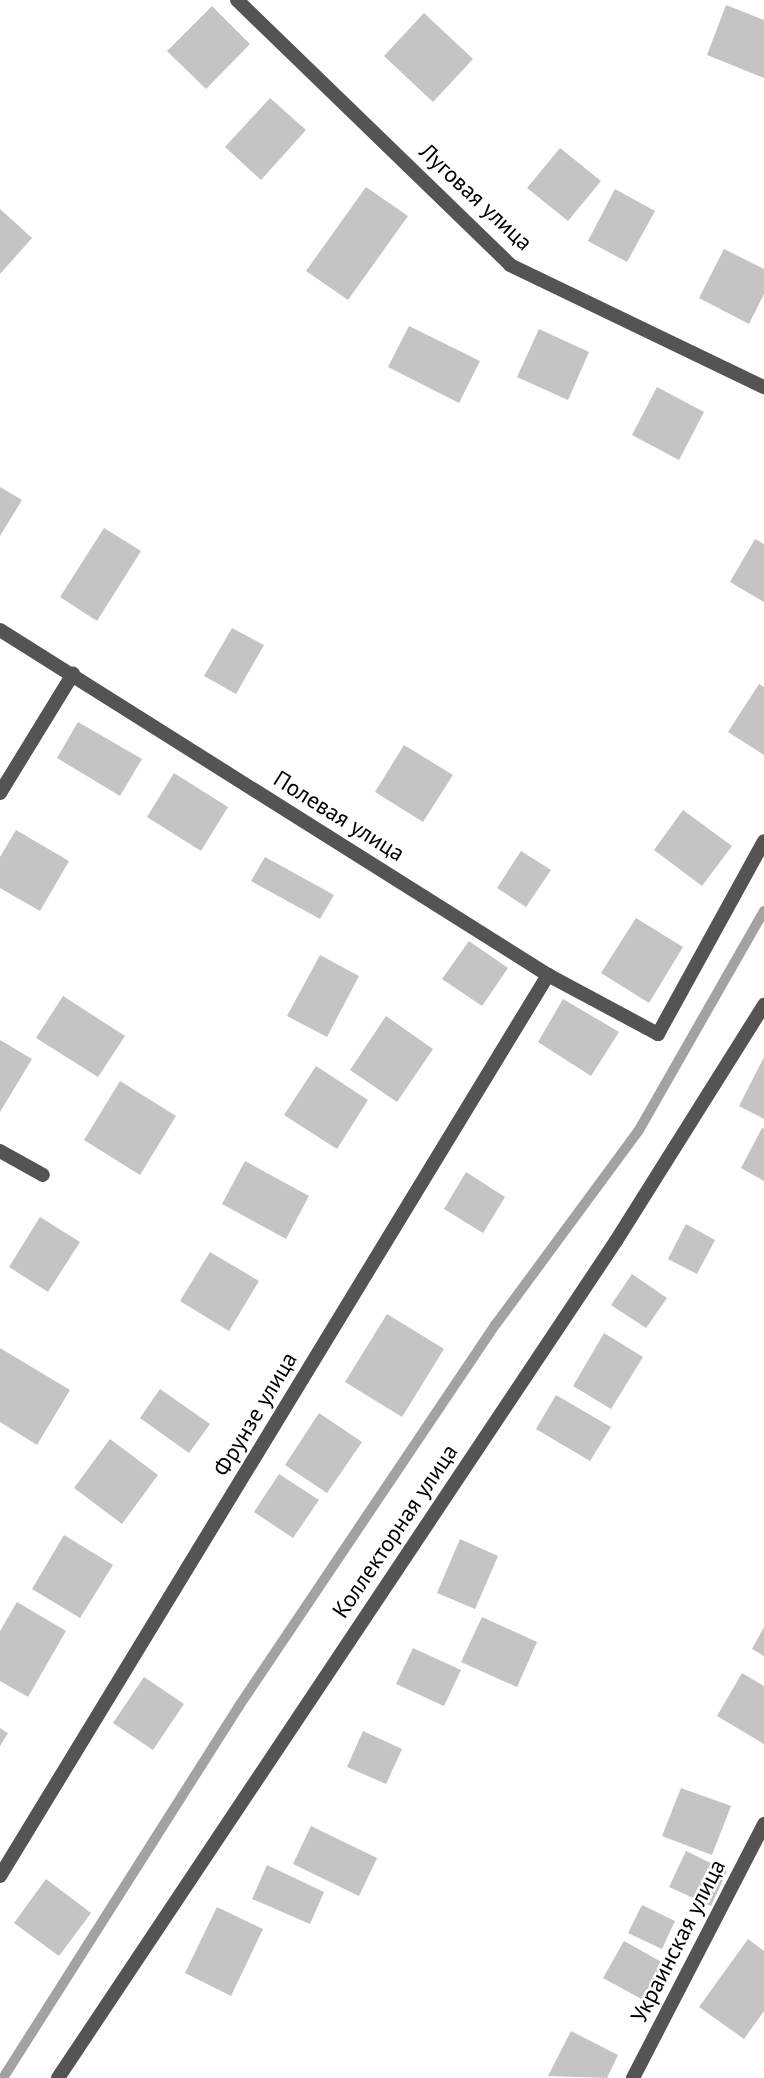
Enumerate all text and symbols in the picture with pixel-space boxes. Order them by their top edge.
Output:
street label: Луговая улица [414,138,538,256]
street label: Полевая улица [268,765,410,867]
street label: Фрунзе улица [207,1347,303,1481]
street label: Коллекторная улица [327,1439,463,1623]
street label: Украинская улица [625,1855,731,2027]

